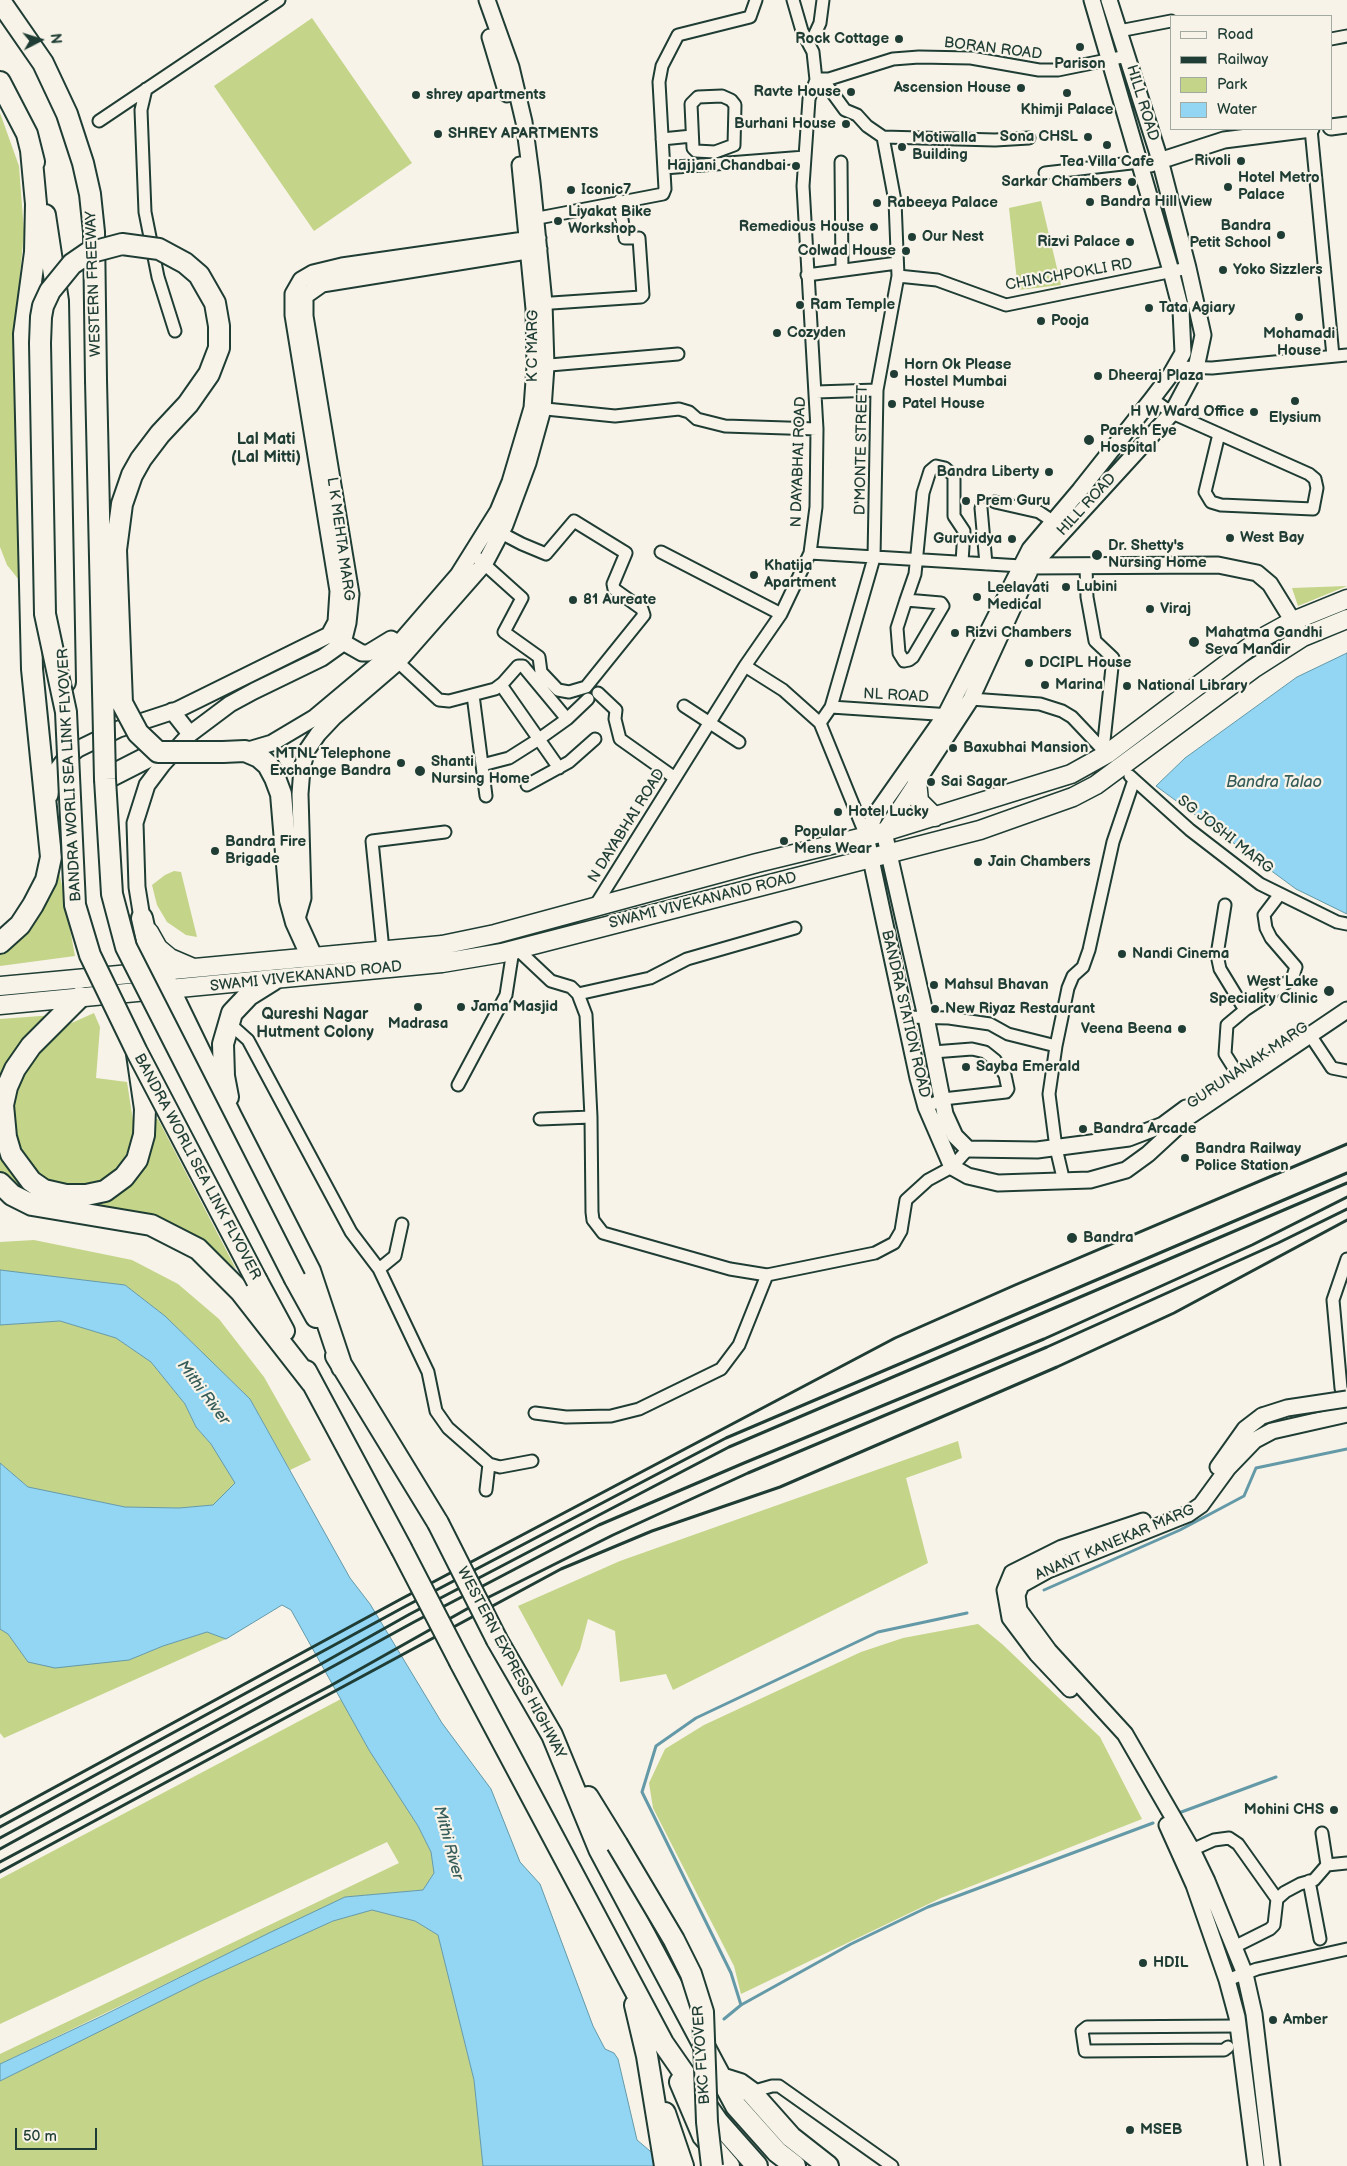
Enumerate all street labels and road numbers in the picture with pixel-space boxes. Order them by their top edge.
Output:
street label: BORAN ROAD [943,34,1043,64]
street label: HILL ROAD [1122,63,1162,143]
street label: WESTERN FREEWAY [82,211,106,357]
street label: CHINCHPOKLI RD [1004,255,1134,295]
street label: K C MARG [524,310,542,382]
street label: D'MONTE STREET [852,385,872,515]
street label: N DAYABHAI ROAD [788,396,810,528]
street label: HILL ROAD [1054,470,1120,540]
street label: L K MEHTA MARG [322,476,358,602]
street label: BANDRA WORLI SEA LINK FLYOVER [54,648,86,902]
street label: NL ROAD [863,685,929,707]
street label: N DAYABHAI ROAD [585,766,669,886]
street label: SG JOSHI MARG [1174,792,1276,878]
street label: SWAMI VIVEKANAND ROAD [607,869,799,933]
street label: BANDRA STATION ROAD [877,928,933,1100]
street label: SWAMI VIVEKANAND ROAD [209,958,403,996]
street label: GURUNANAK MARG [1184,1019,1312,1113]
street label: BANDRA WORLI SEA LINK FLYOVER [129,1051,265,1283]
street label: ANANT KANEKAR MARG [1033,1501,1197,1585]
street label: WESTERN EXPRESS HIGHWAY [453,1564,569,1762]
street label: BKC FLYOVER [690,2005,714,2105]

